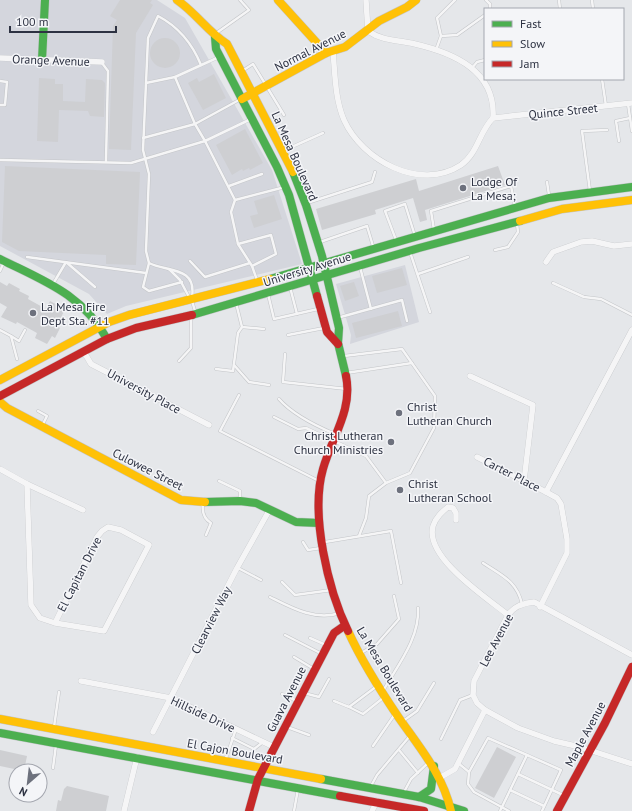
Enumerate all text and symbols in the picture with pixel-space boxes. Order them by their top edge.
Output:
scale bar [10,8,116,34]
legend [484,8,624,80]
text: 100 m [16,14,49,29]
text: Fast [520,16,541,31]
street label: Normal Avenue [272,26,348,74]
text: Slow [520,36,545,51]
street label: Orange Avenue [12,51,90,69]
text: Jam [519,56,539,71]
street label: Quince Street [528,100,598,122]
street label: La Mesa Boulevard [269,109,321,203]
place label: Lodge Of La Mesa; [471,174,518,203]
marker: Lodge Of La Mesa; [458,183,468,193]
street label: University Avenue [261,248,353,290]
place label: La Mesa Fire Dept Sta. #11 [41,299,110,328]
marker: La Mesa Fire Dept Sta. #11 [28,308,38,318]
street label: University Place [104,365,184,417]
place label: Christ Lutheran Church [407,399,492,428]
marker: Christ Lutheran Church [394,408,404,418]
place label: Christ Lutheran Church Ministries [294,428,383,457]
marker: Christ Lutheran Church Ministries [386,437,396,447]
street label: Culowee Street [110,445,186,493]
street label: Carter Place [481,453,543,495]
place label: Christ Lutheran School [408,476,492,505]
marker: Christ Lutheran School [395,485,405,495]
street label: El Capitan Drive [54,534,104,614]
street label: Clearview Way [188,583,235,656]
street label: Lee Avenue [476,611,516,669]
street label: La Mesa Boulevard [354,624,416,714]
street label: Guava Avenue [263,664,309,734]
street label: Hillside Drive [168,693,238,735]
street label: Maple Avenue [562,699,608,769]
street label: El Cajon Boulevard [186,735,284,767]
north arrow [8,763,48,803]
text: N [17,784,30,800]

